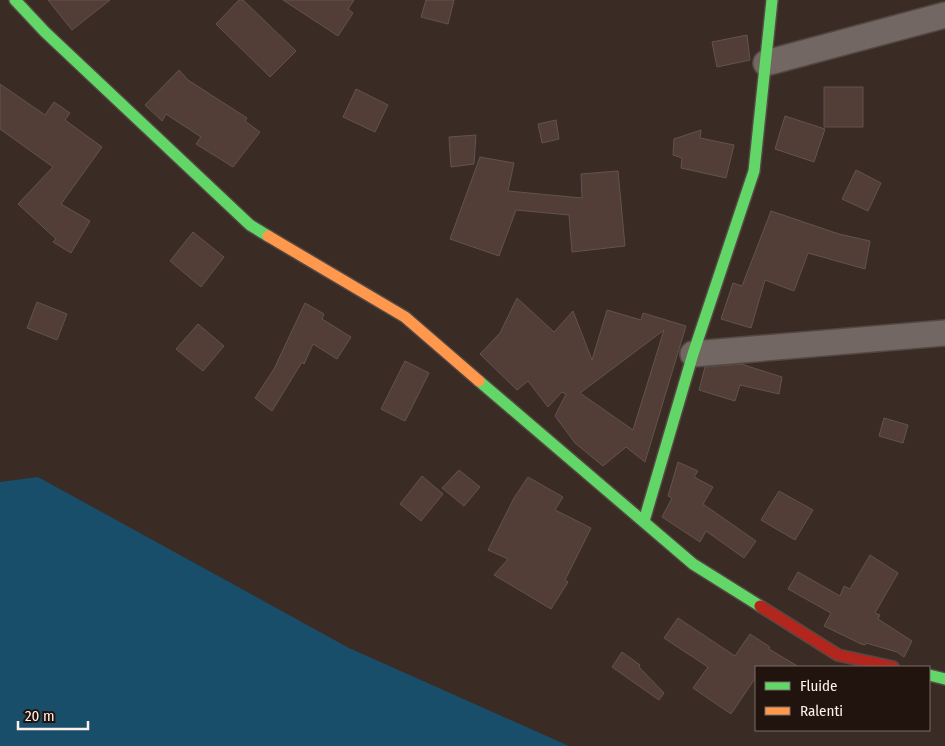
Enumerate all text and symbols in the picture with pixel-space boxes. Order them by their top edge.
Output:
legend [755,666,930,731]
text: Fluide [800,677,837,695]
scale bar [18,698,88,730]
text: Ralenti [800,702,843,720]
text: 20 m [25,707,55,725]

